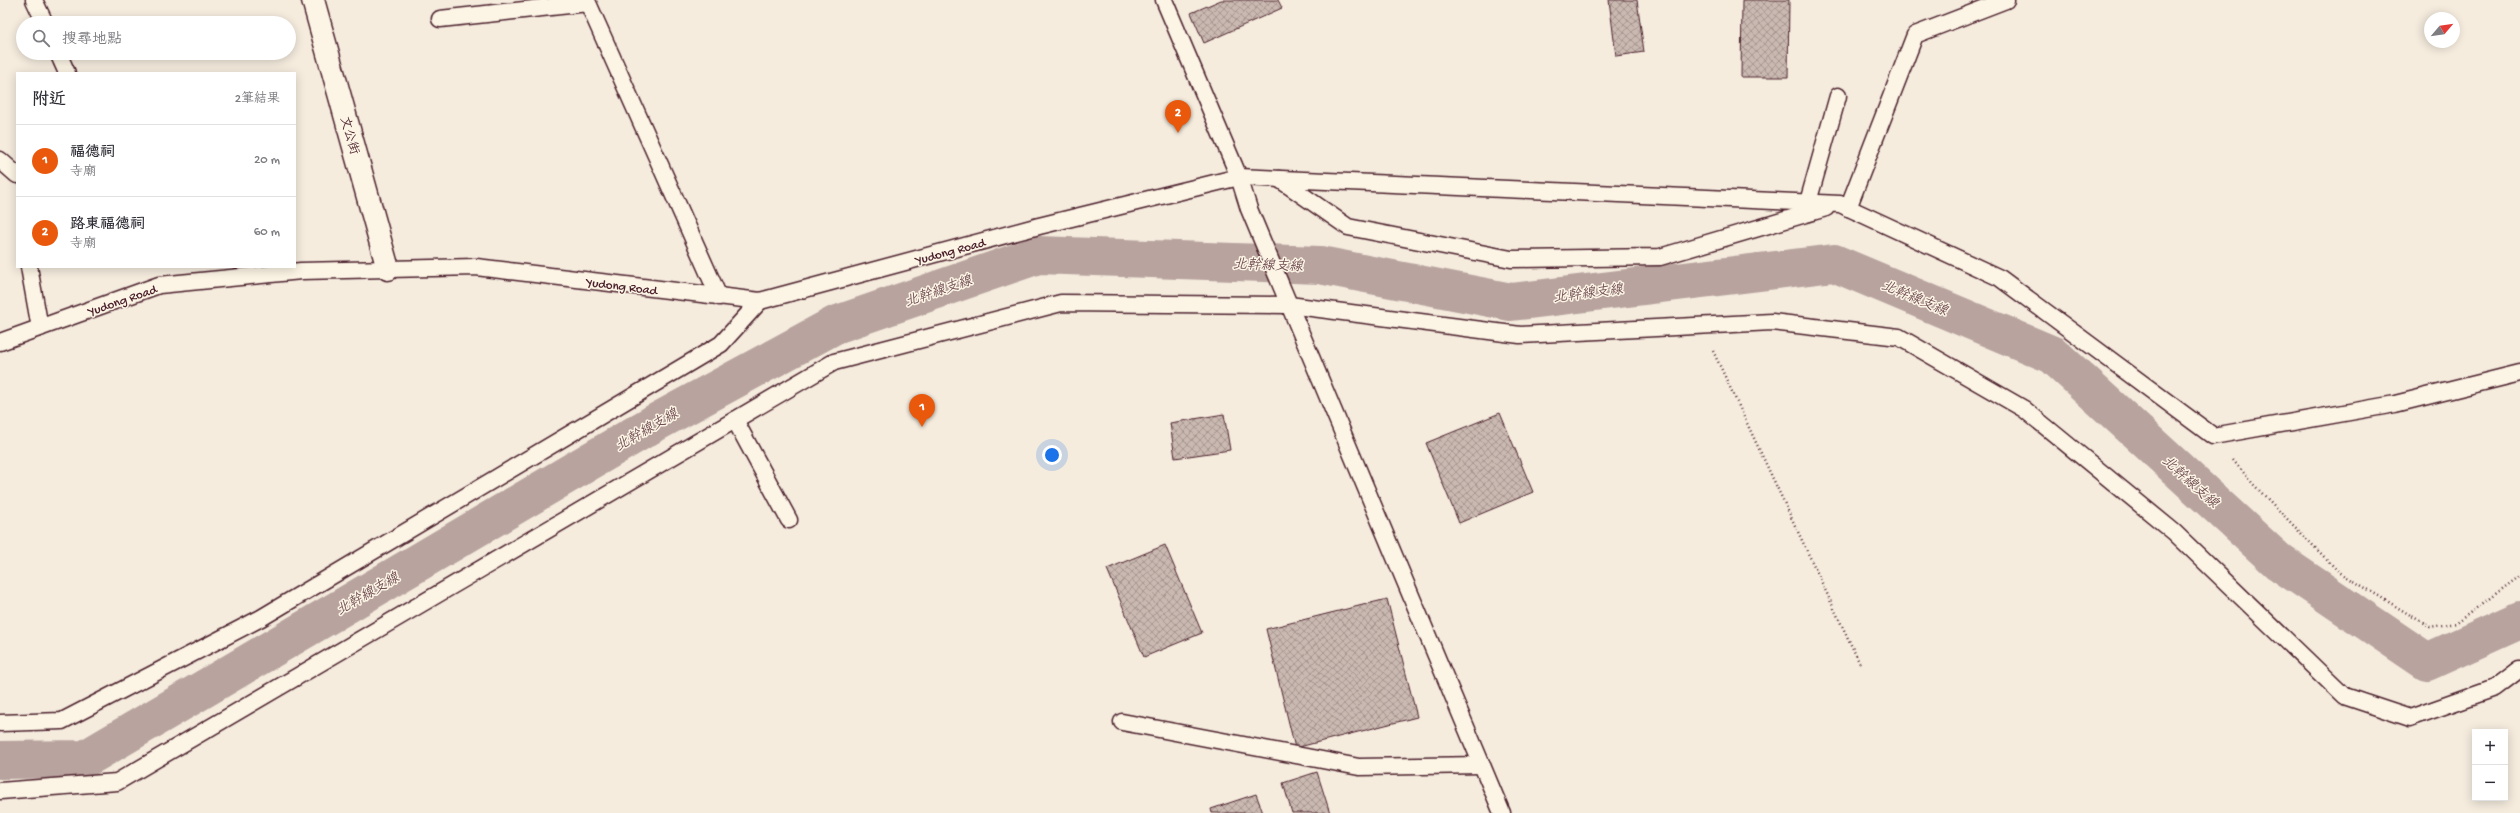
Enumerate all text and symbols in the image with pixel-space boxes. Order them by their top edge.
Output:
north arrow [2424,12,2460,48]
search box [16,16,296,60]
icon: search [30,27,52,49]
text: 搜尋地點 [62,31,122,49]
text: 附近 [32,91,66,111]
text: 2筆結果 [235,92,280,107]
pin: 2 [1165,100,1191,133]
street label: 文公街 [336,115,362,157]
text: 福德祠 [70,144,115,162]
text: 1 [42,153,48,168]
text: 20 m [254,153,280,168]
text: 寺廟 [70,165,96,180]
text: 路東福德祠 [70,216,145,234]
text: 2 [42,225,48,240]
text: 60 m [254,225,280,240]
street label: Yudong Road [913,236,988,269]
text: 寺廟 [70,237,96,252]
water label: 北幹線支線 [1233,256,1304,276]
water label: 北幹線支線 [903,272,976,312]
street label: Yudong Road [584,276,659,299]
water label: 北幹線支線 [1878,277,1951,321]
water label: 北幹線支線 [1552,281,1625,307]
street label: Yudong Road [86,282,160,320]
pin: 1 [909,394,935,427]
water label: 北幹線支線 [612,405,683,456]
your location [1042,445,1062,465]
water label: 北幹線支線 [2158,452,2222,513]
water label: 北幹線支線 [333,569,404,620]
map controls [2472,729,2508,801]
button: + [2472,729,2508,765]
button: − [2472,765,2508,801]

